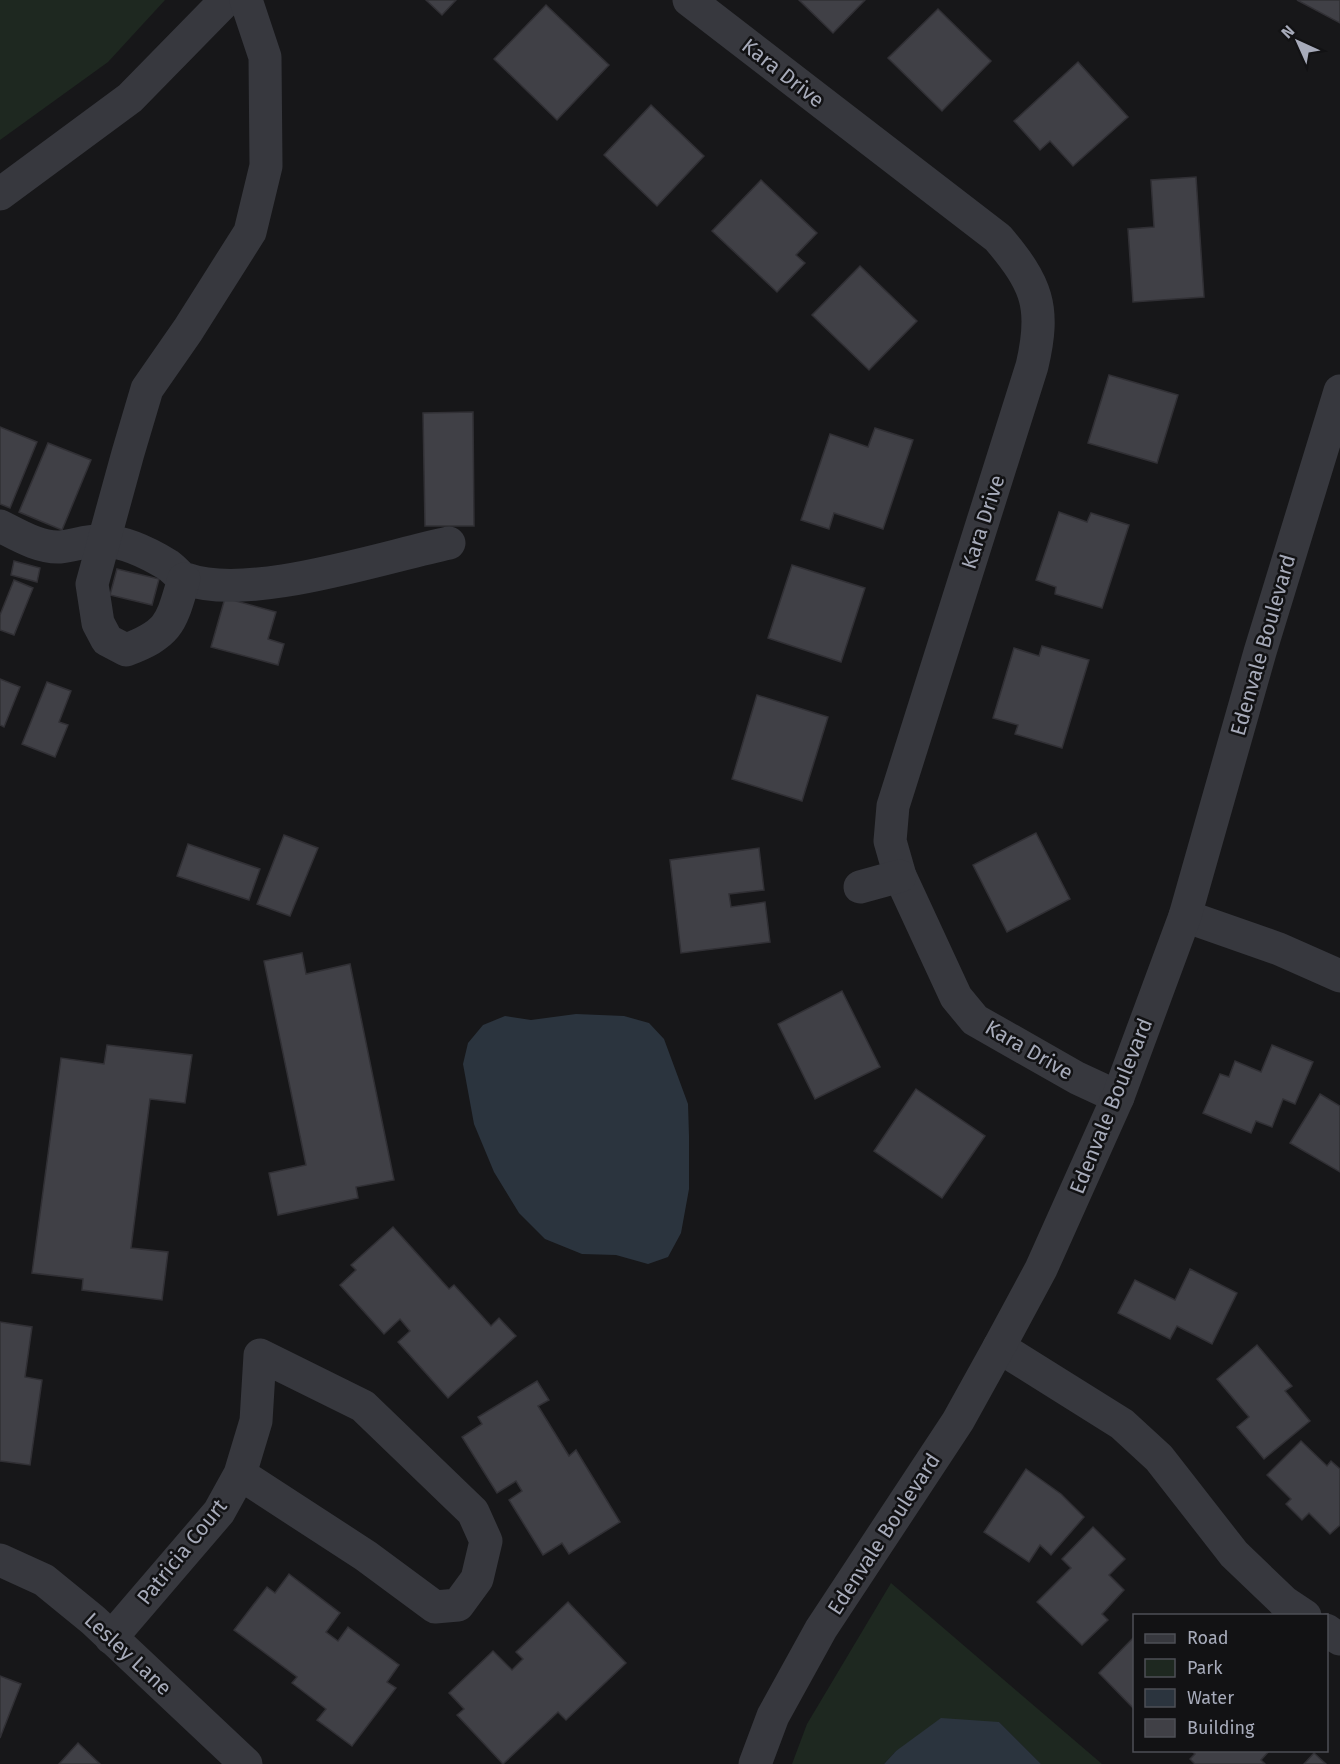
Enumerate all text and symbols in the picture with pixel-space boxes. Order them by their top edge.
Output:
north arrow [1268,12,1328,72]
text: N [1277,21,1298,42]
street label: Kara Drive [737,33,829,113]
street label: Kara Drive [956,472,1010,572]
street label: Edenvale Boulevard [1225,551,1301,739]
street label: Kara Drive [980,1014,1078,1086]
street label: Edenvale Boulevard [1064,1014,1158,1198]
street label: Edenvale Boulevard [822,1448,946,1620]
street label: Patricia Court [131,1494,233,1610]
street label: Lesley Lane [79,1607,177,1701]
legend [1133,1614,1328,1752]
text: Road [1187,1627,1229,1649]
text: Park [1187,1657,1223,1679]
text: Water [1187,1687,1234,1709]
text: Building [1187,1717,1255,1739]

